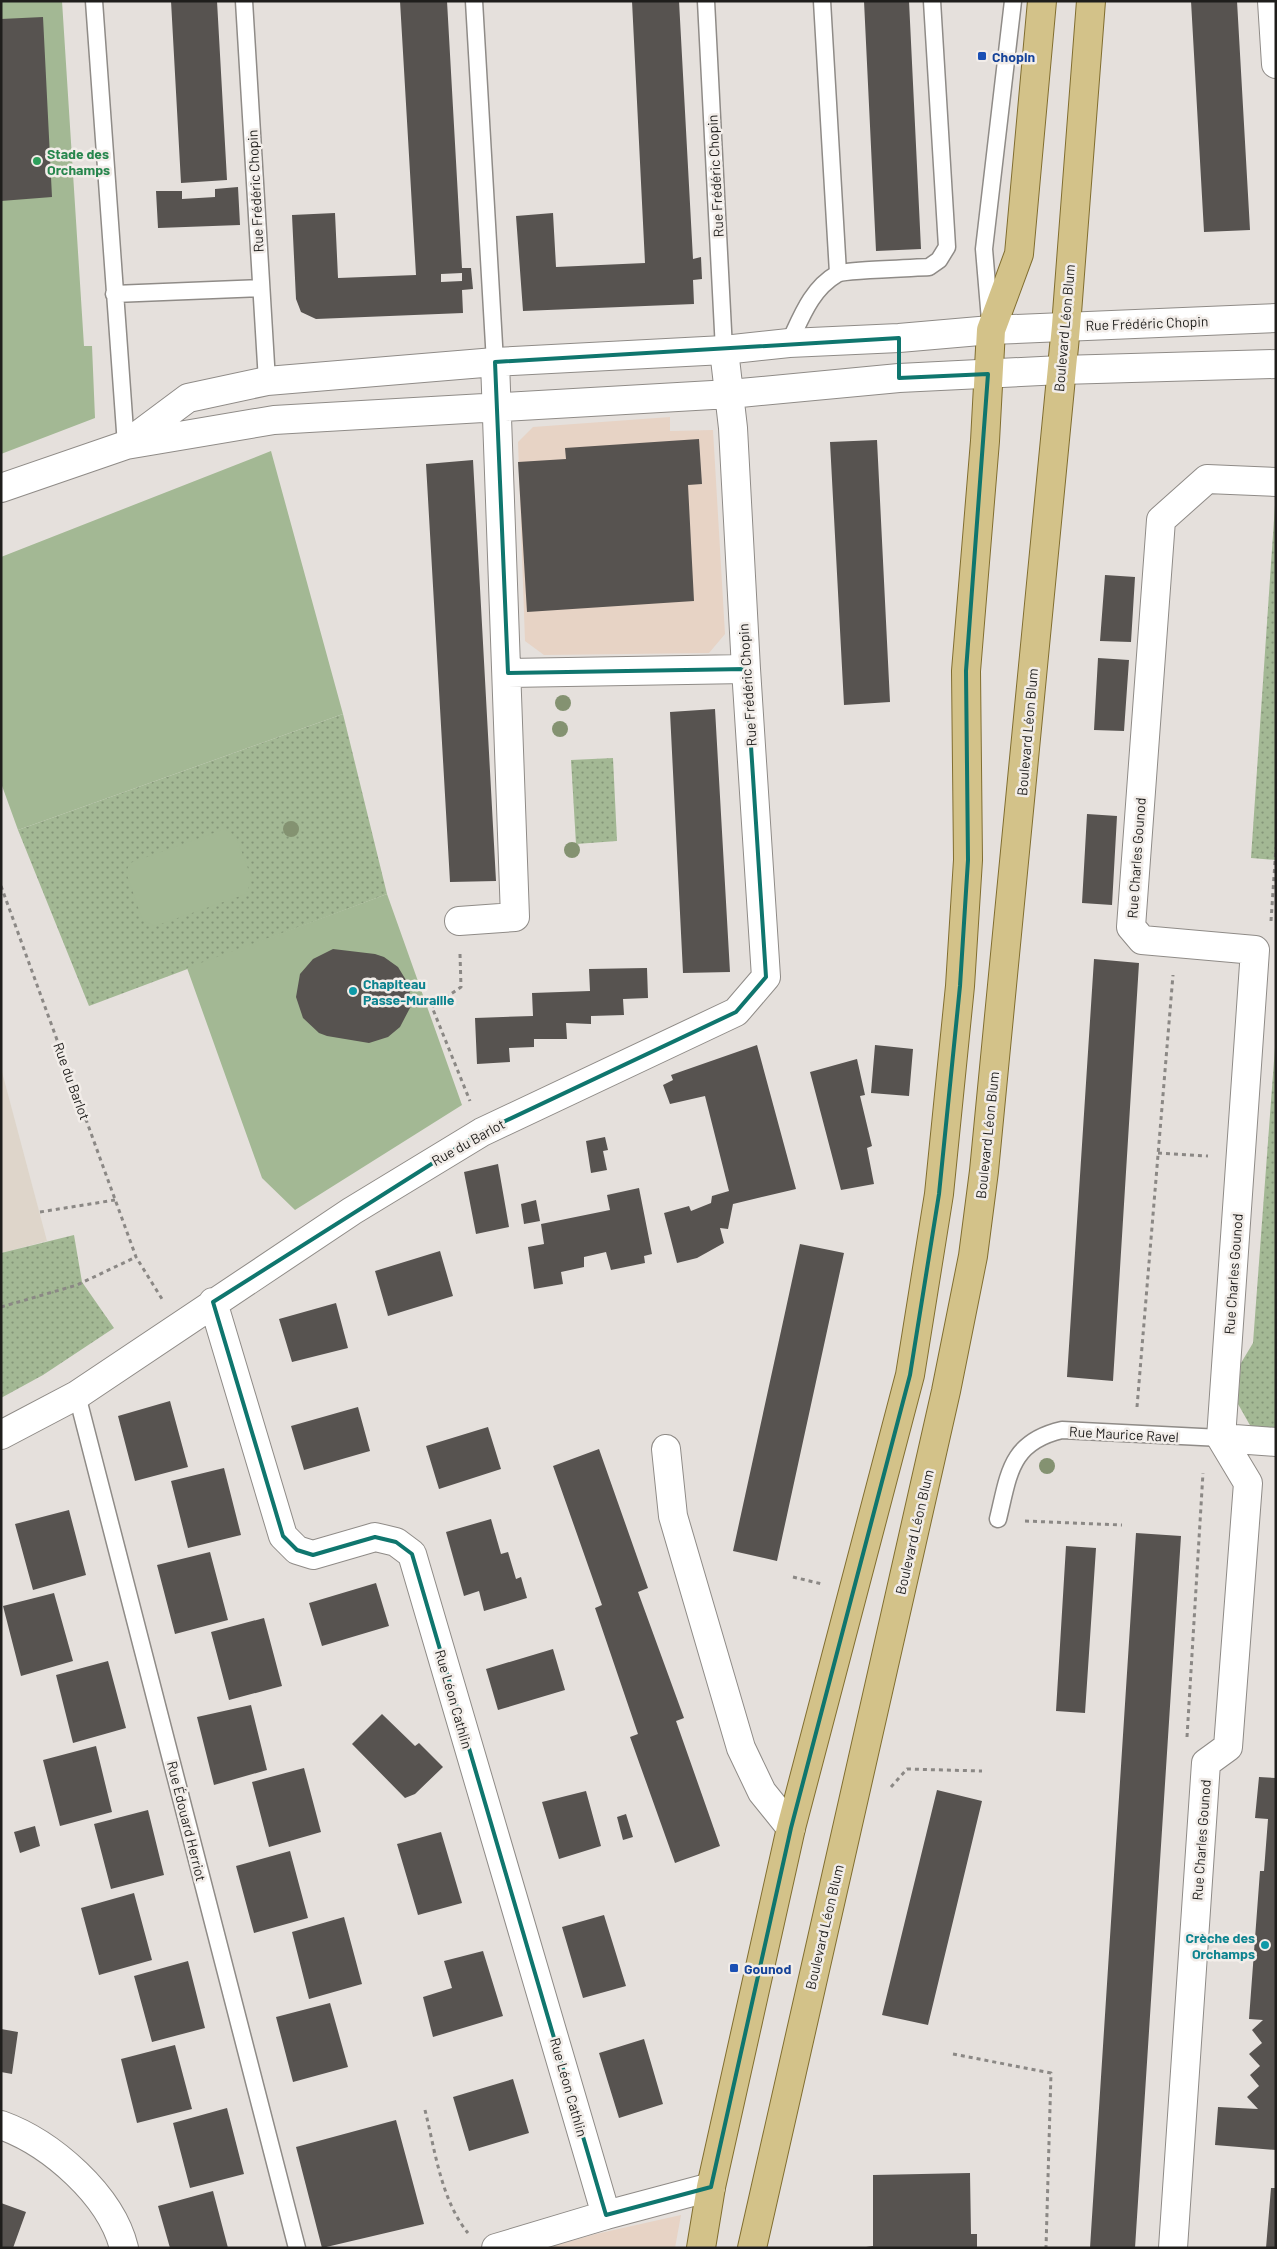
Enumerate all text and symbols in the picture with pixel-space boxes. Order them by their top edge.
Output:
place label: Chopin [992,48,1035,65]
marker: Chopin [976,50,988,62]
street label: Rue Frédéric Chopin [703,114,727,238]
street label: Rue Frédéric Chopin [243,129,267,253]
place label: Stade des Orchamps [47,145,110,178]
marker: Stade des Orchamps [31,155,43,167]
street label: Boulevard Léon Blum [1050,263,1078,393]
street label: Rue Frédéric Chopin [1085,312,1209,334]
street label: Rue Frédéric Chopin [734,623,760,747]
street label: Boulevard Léon Blum [1013,667,1041,797]
street label: Rue Charles Gounod [1123,797,1149,919]
place label: Chapiteau Passe-Muraille [363,975,455,1008]
marker: Chapiteau Passe-Muraille [347,985,359,997]
street label: Rue du Barlot [50,1040,94,1122]
street label: Boulevard Léon Blum [972,1070,1002,1200]
street label: Rue du Barlot [428,1115,508,1169]
street label: Rue Charles Gounod [1220,1213,1246,1335]
street label: Rue Maurice Ravel [1069,1423,1179,1445]
street label: Boulevard Léon Blum [891,1468,937,1596]
street label: Rue Léon Cathlin [432,1648,476,1750]
street label: Rue Édouard Herriot [164,1759,210,1883]
street label: Rue Charles Gounod [1188,1779,1214,1901]
street label: Boulevard Léon Blum [801,1863,847,1991]
place label: Crèche des Orchamps [1186,1929,1255,1962]
marker: Crèche des Orchamps [1259,1939,1271,1951]
place label: Gounod [744,1960,791,1977]
marker: Gounod [728,1962,740,1974]
street label: Rue Léon Cathlin [547,2036,591,2138]

